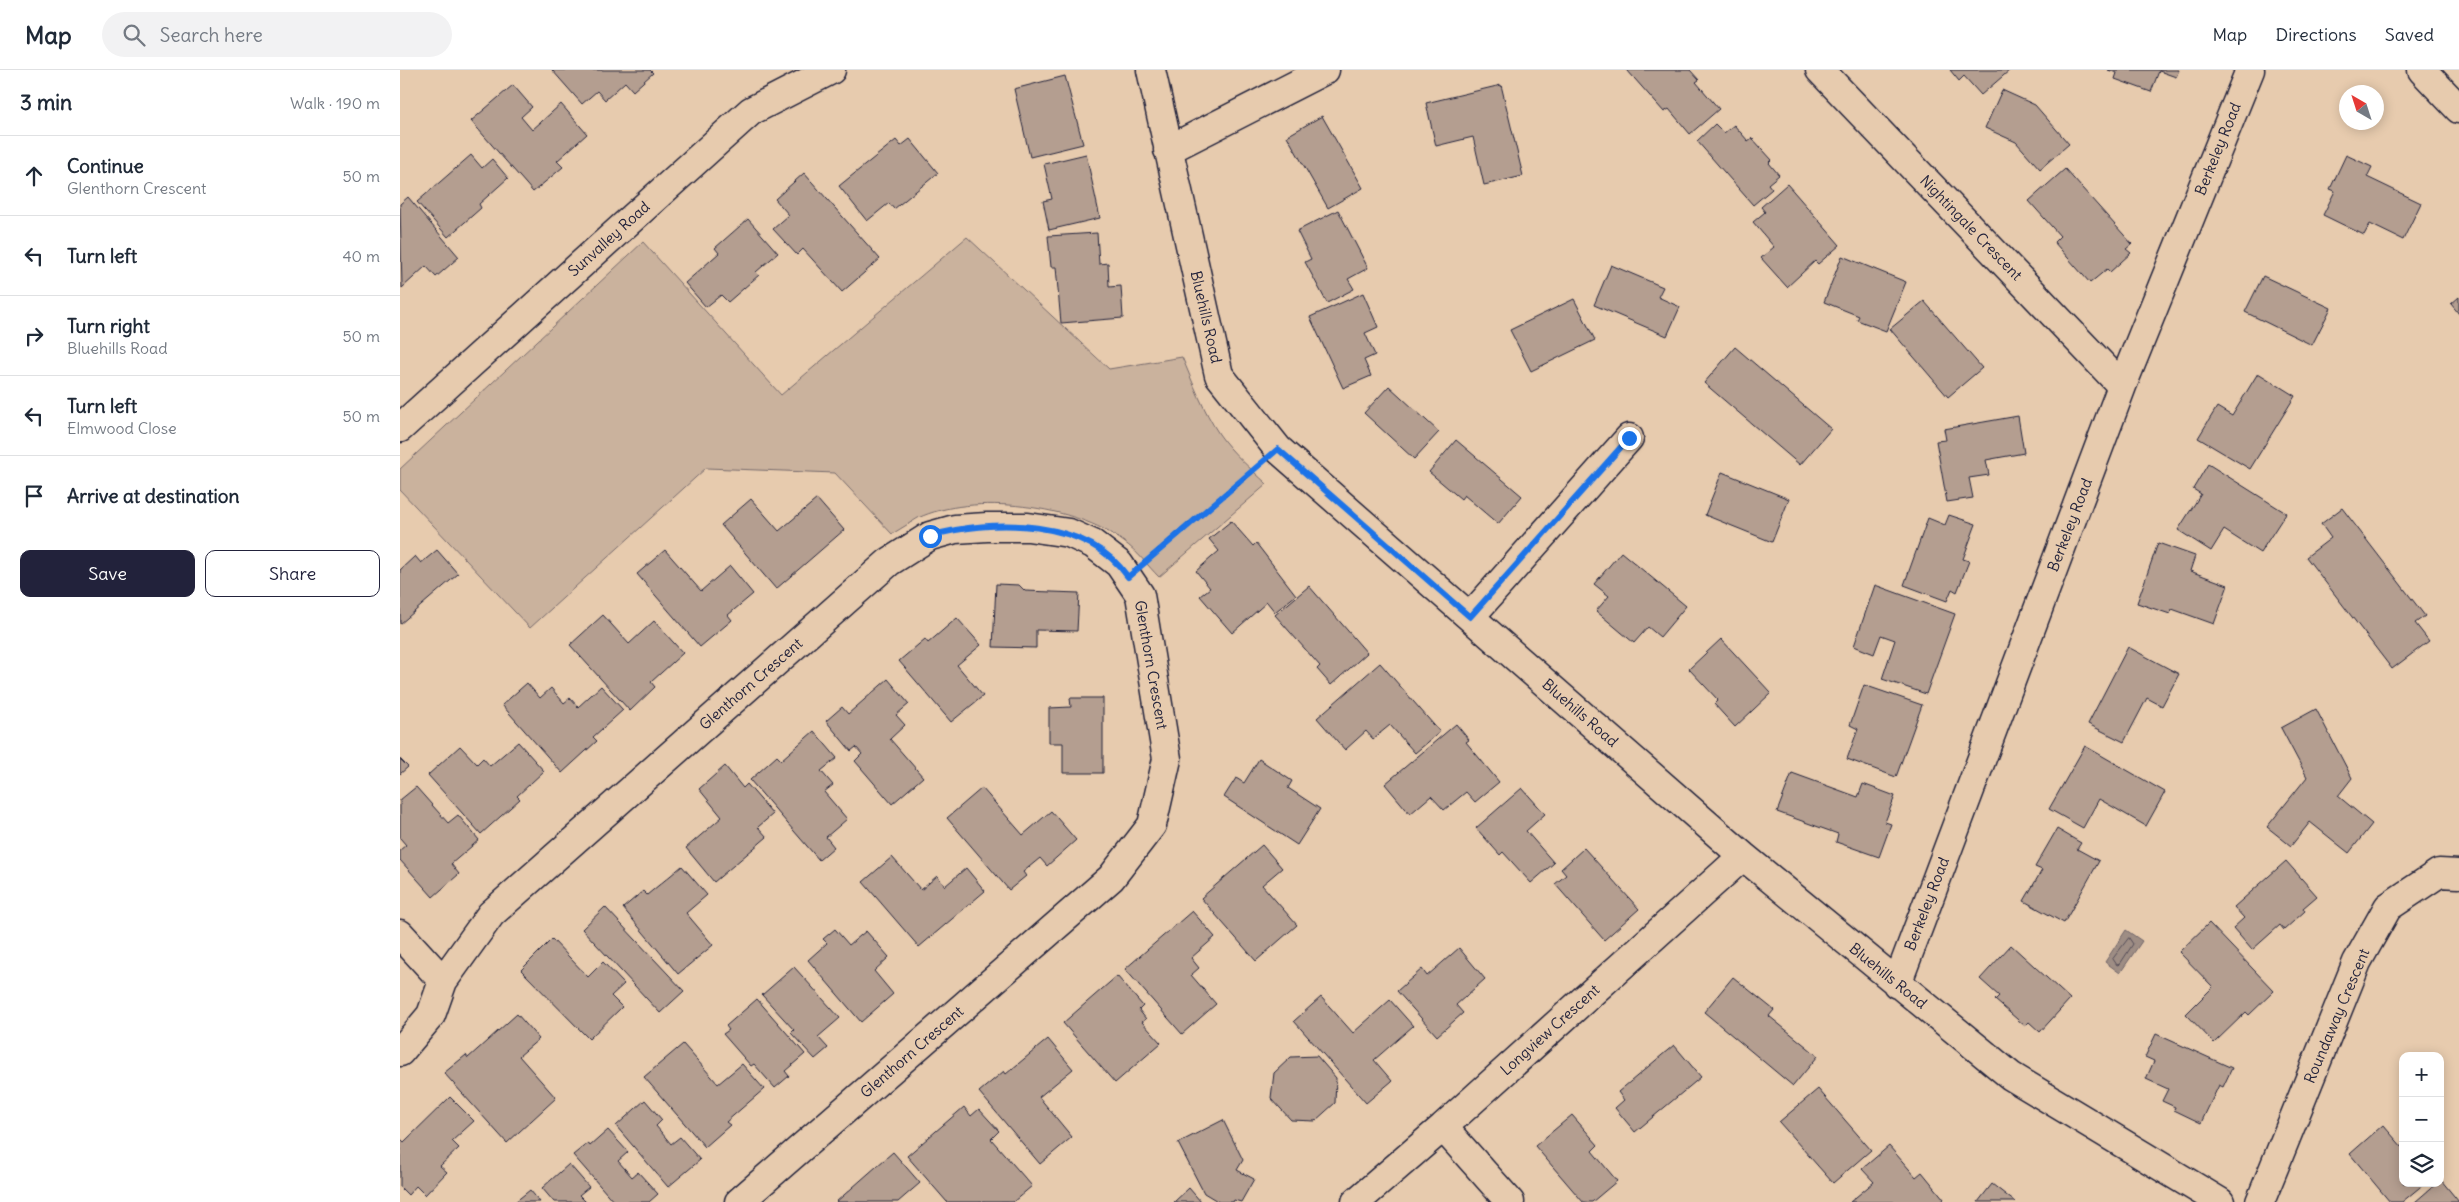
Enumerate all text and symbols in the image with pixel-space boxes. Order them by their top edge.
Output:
search box [102,12,452,57]
text: Map [25,20,72,50]
icon: search [120,21,148,49]
text: Search here [160,23,263,47]
text: Map [2212,23,2247,46]
text: Directions [2275,23,2357,46]
text: Saved [2385,23,2434,46]
north arrow [2339,85,2384,130]
text: 3 min [20,89,72,116]
text: Walk · 190 m [290,93,380,113]
street label: Berkeley Road [2190,99,2245,198]
text: Continue [67,154,144,178]
icon: ahead [20,162,48,190]
text: 50 m [342,166,380,186]
street label: Nightingale Crescent [1916,171,2026,284]
text: Glenthorn Crescent [67,178,206,198]
street label: Sunvalley Road [564,197,654,280]
icon: left [20,242,48,270]
text: Turn left [67,244,137,268]
text: 40 m [342,246,380,266]
street label: Bluehills Road [1187,269,1226,365]
text: Turn right [67,314,150,338]
icon: right [20,322,48,350]
text: 50 m [342,326,380,346]
text: Bluehills Road [67,338,168,358]
text: Turn left [67,394,137,418]
icon: left [20,402,48,430]
text: 50 m [342,406,380,426]
text: Elmwood Close [67,418,177,438]
route end [1618,427,1641,450]
street label: Berkeley Road [2043,475,2096,574]
icon: arrive [20,482,48,510]
text: Arrive at destination [67,484,240,508]
route start [919,525,942,548]
button: Save [20,550,195,597]
button: Share [205,550,380,597]
street label: Glenthorn Crescent [1131,599,1172,731]
street label: Glenthorn Crescent [695,634,806,734]
street label: Bluehills Road [1539,675,1622,751]
street label: Berkeley Road [1900,854,1953,953]
street label: Bluehills Road [1846,939,1931,1013]
street label: Roundaway Crescent [2300,946,2374,1086]
street label: Longview Crescent [1496,980,1603,1079]
street label: Glenthorn Crescent [856,1002,967,1102]
map controls [2399,1052,2444,1187]
button: + [2399,1052,2444,1097]
button: − [2399,1097,2444,1142]
button: layers [2399,1142,2444,1187]

